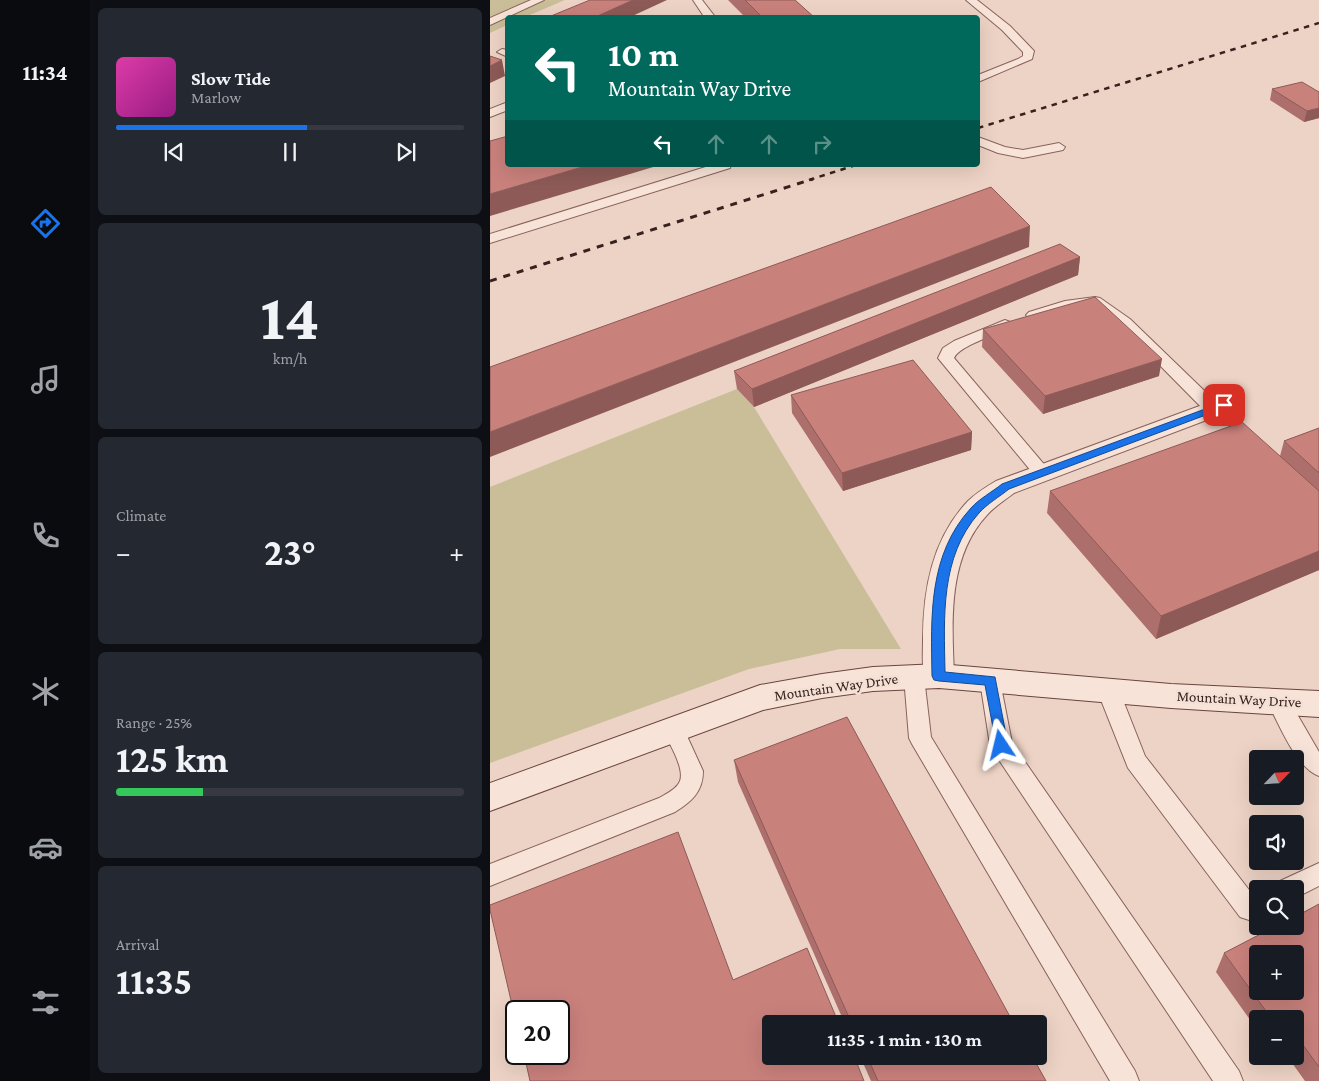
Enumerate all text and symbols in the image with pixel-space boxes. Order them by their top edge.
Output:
icon: left [525,35,590,100]
text: 10 m [608,35,679,74]
text: 11:34 [22,60,68,85]
text: Slow Tide [191,68,271,89]
text: Mountain Way Drive [608,76,791,101]
text: Marlow [191,89,241,106]
icon: left [649,130,677,158]
icon: ahead [702,130,730,158]
icon: ahead [755,130,783,158]
icon: right [808,130,836,158]
icon: previous [160,138,188,166]
icon: pause [276,138,304,166]
icon: next [392,138,420,166]
icon: directions [28,206,63,241]
text: 14 [260,281,320,353]
text: km/h [273,350,307,367]
icon: music [28,362,63,397]
pin [1203,384,1245,426]
icon: arrive [1210,391,1238,419]
text: Climate [116,507,166,524]
icon: phone [28,518,63,553]
text: 23° [264,531,316,573]
text: − [116,537,131,568]
text: + [449,537,464,568]
street label: Mountain Way Drive [773,670,899,705]
icon: climate [28,674,63,709]
street label: Mountain Way Drive [1176,688,1302,711]
text: Range · 25% [116,714,192,731]
position arrow [974,718,1026,770]
text: 125 km [116,738,228,780]
north arrow [1249,750,1304,805]
map controls [1249,750,1304,1065]
button: sound [1249,815,1304,870]
icon: car [28,830,63,865]
button: search [1249,880,1304,935]
text: Arrival [116,936,160,953]
button: + [1249,945,1304,1000]
text: 11:35 [116,960,192,1002]
icon: filters [28,985,63,1020]
speed limit sign: 20 [505,1000,570,1065]
button: − [1249,1010,1304,1065]
text: 11:35 · 1 min · 130 m [827,1029,982,1050]

